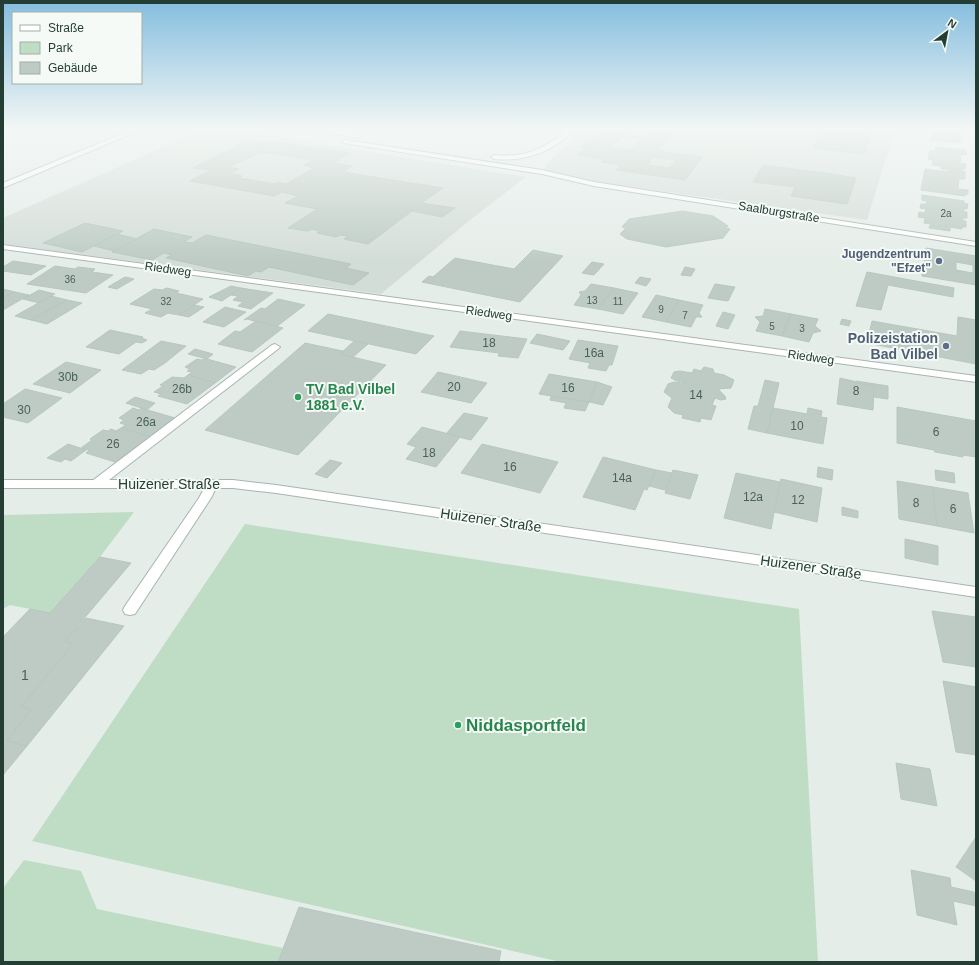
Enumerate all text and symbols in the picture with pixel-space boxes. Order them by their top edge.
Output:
legend [12,12,142,84]
north arrow [927,12,967,52]
text: N [946,16,959,31]
text: Straße [48,21,84,35]
text: Park [48,41,74,55]
text: Gebäude [48,61,98,75]
street label: Saalburgstraße [737,199,821,225]
house number: 2a [940,208,952,219]
place label: Jugendzentrum "Efzet" [842,247,931,275]
marker: Jugendzentrum "Efzet" [934,256,944,266]
street label: Riedweg [144,259,192,279]
house number: 36 [64,274,76,285]
house number: 13 [586,295,598,306]
house number: 32 [160,296,172,307]
house number: 11 [613,296,624,307]
street label: Riedweg [465,303,513,323]
house number: 9 [658,304,664,315]
house number: 7 [682,310,688,321]
house number: 5 [769,321,775,332]
house number: 3 [799,323,805,334]
place label: Polizeistation Bad Vilbel [848,330,938,362]
house number: 18 [482,336,496,350]
marker: Polizeistation Bad Vilbel [941,341,951,351]
house number: 16a [584,346,604,360]
street label: Riedweg [787,347,835,367]
house number: 30b [58,370,78,384]
house number: 20 [447,380,461,394]
place label: TV Bad Vilbel 1881 e.V. [306,381,395,413]
house number: 16 [561,381,575,395]
house number: 26b [172,382,192,396]
house number: 8 [853,384,860,398]
house number: 14 [689,388,703,402]
marker: TV Bad Vilbel 1881 e.V. [293,392,303,402]
house number: 30 [17,403,31,417]
house number: 26a [136,415,156,429]
house number: 10 [790,419,804,433]
house number: 6 [933,425,940,439]
house number: 26 [106,437,120,451]
house number: 18 [422,446,436,460]
house number: 16 [503,460,517,474]
house number: 14a [612,471,632,485]
street label: Huizener Straße [118,476,220,492]
house number: 12a [743,490,763,504]
house number: 12 [791,493,805,507]
house number: 8 [913,496,920,510]
house number: 6 [950,502,957,516]
street label: Huizener Straße [439,505,543,535]
street label: Huizener Straße [759,552,863,582]
house number: 1 [21,667,29,683]
place label: Niddasportfeld [466,716,586,735]
marker: Niddasportfeld [453,720,463,730]

